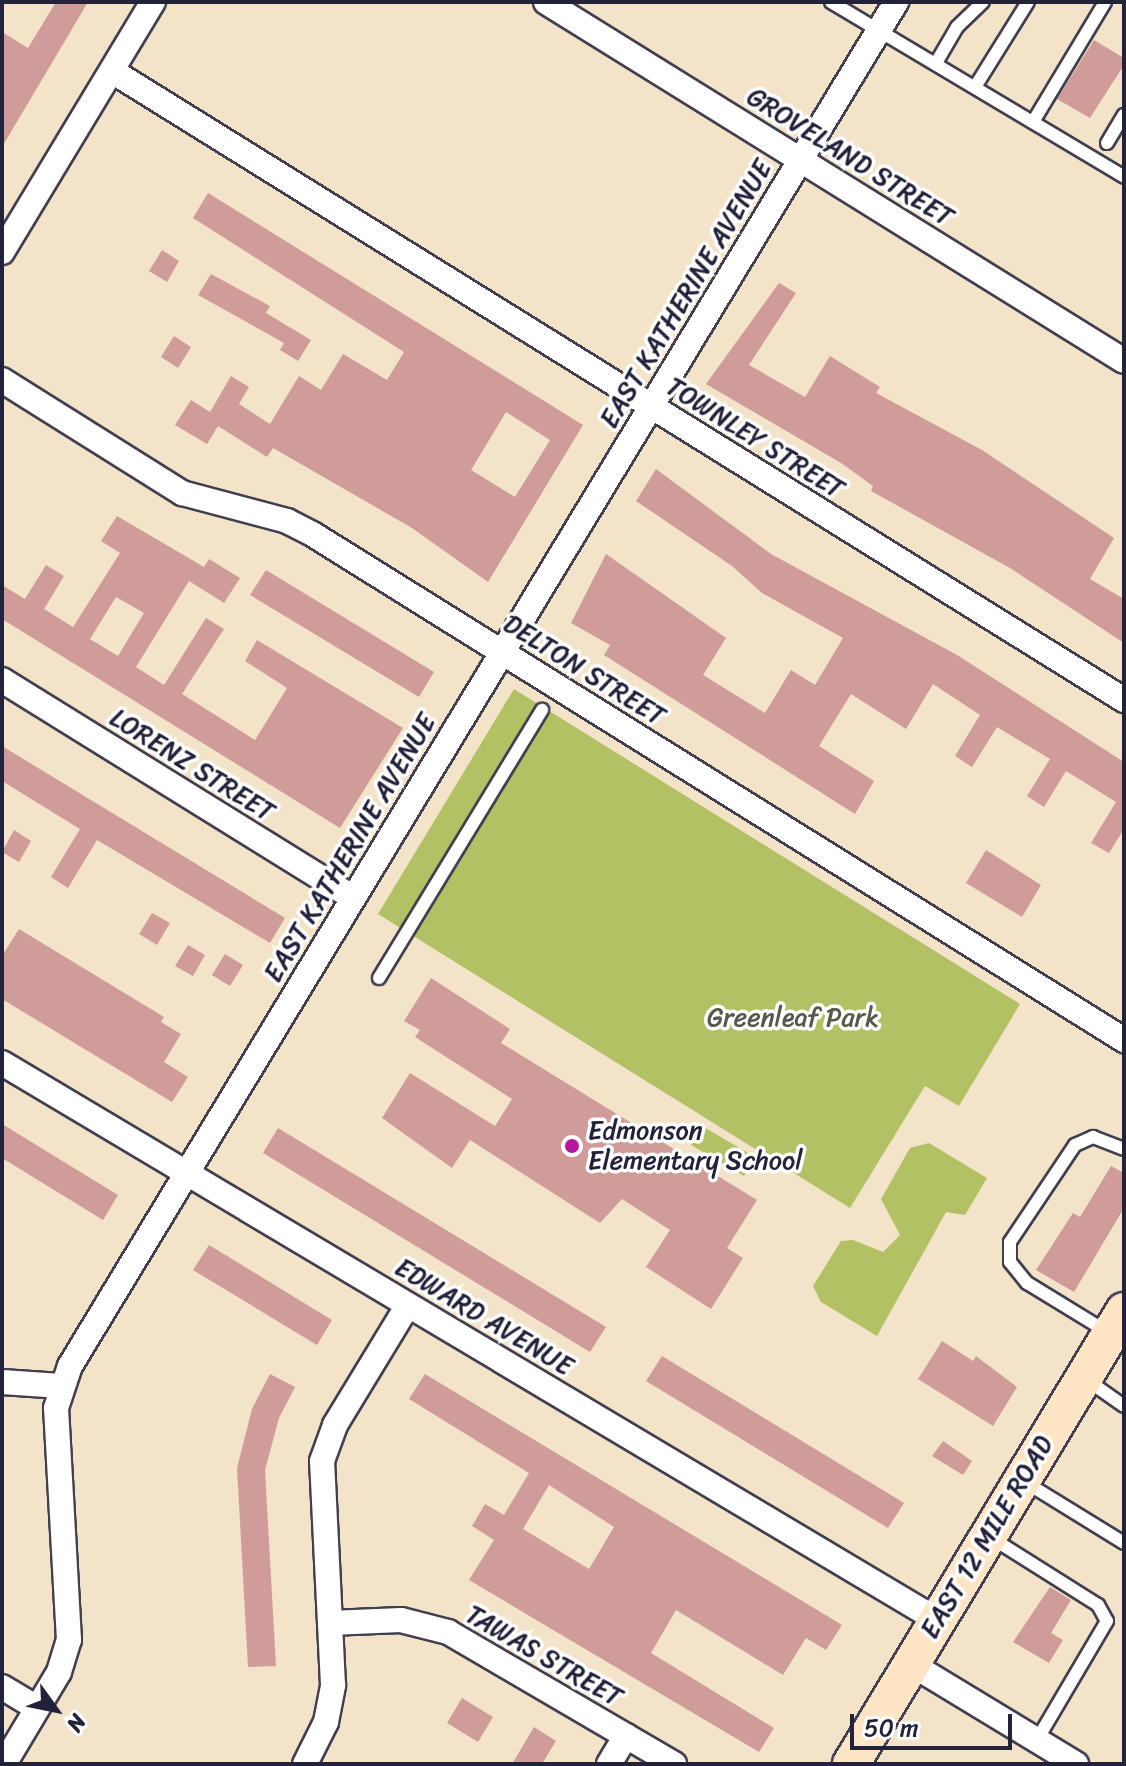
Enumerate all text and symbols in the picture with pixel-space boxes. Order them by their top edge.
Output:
street label: GROVELAND STREET [741,81,959,233]
street label: EAST KATHERINE AVENUE [594,154,778,434]
street label: TOWNLEY STREET [659,370,851,506]
street label: DELTON STREET [497,608,671,732]
street label: LORENZ STREET [104,702,280,828]
street label: EAST KATHERINE AVENUE [258,708,442,988]
park label: Greenleaf Park [707,1002,879,1034]
place label: Edmonson Elementary School [588,1115,803,1176]
marker: Edmonson Elementary School [563,1137,581,1155]
street label: EDWARD AVENUE [390,1252,578,1382]
street label: EAST 12 MILE ROAD [914,1430,1060,1644]
street label: TAWAS STREET [460,1599,628,1713]
north arrow [16,1670,96,1750]
scale bar [854,1698,1016,1748]
text: N [56,1706,97,1740]
text: 50 m [864,1707,919,1749]

